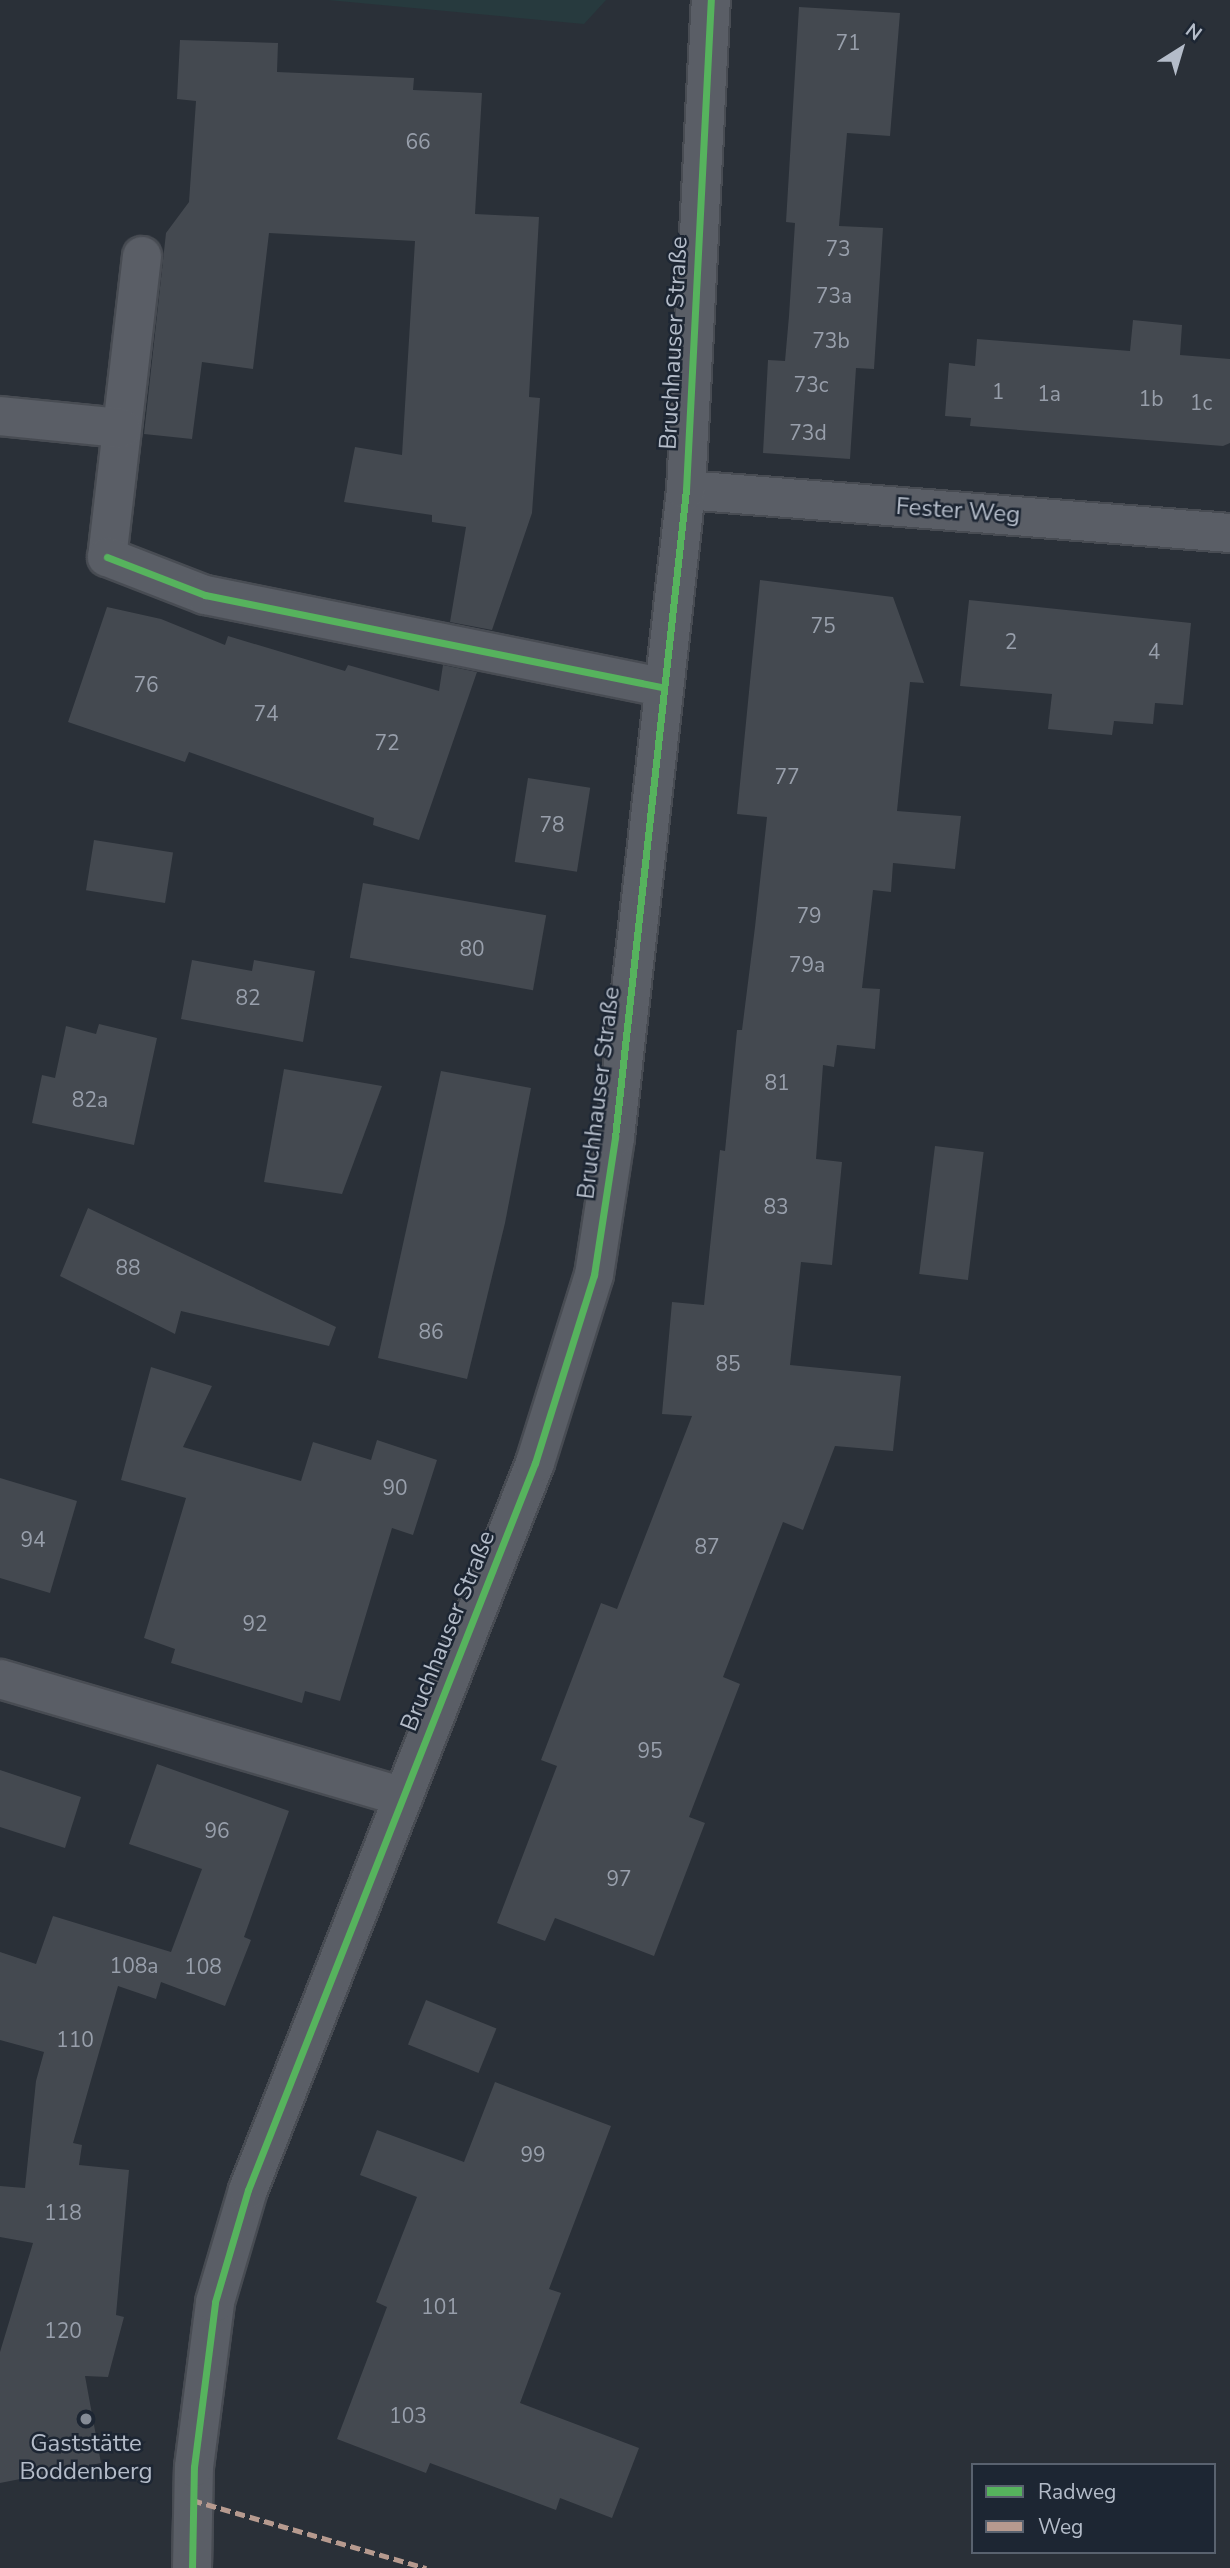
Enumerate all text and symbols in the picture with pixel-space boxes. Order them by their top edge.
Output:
north arrow [1146,14,1216,84]
text: N [1180,18,1207,47]
house number: 71 [835,30,861,56]
house number: 66 [405,129,431,155]
street label: Bruchhauser Straße [654,236,694,450]
house number: 73 [825,236,851,262]
house number: 73a [816,283,852,309]
house number: 73b [812,328,850,354]
house number: 73c [794,372,828,398]
house number: 1 [992,379,1004,405]
house number: 1a [1037,381,1061,407]
house number: 1b [1139,386,1163,412]
house number: 1c [1190,390,1212,416]
house number: 73d [789,420,827,446]
street label: Fester Weg [895,492,1021,530]
house number: 75 [810,613,836,639]
house number: 2 [1005,629,1017,655]
house number: 4 [1148,639,1160,665]
house number: 76 [133,672,159,698]
house number: 74 [253,701,279,727]
house number: 72 [374,730,400,756]
house number: 77 [774,764,800,790]
house number: 78 [539,812,565,838]
house number: 79 [796,903,822,929]
house number: 80 [459,936,485,962]
house number: 79a [789,952,825,978]
house number: 82 [235,985,261,1011]
street label: Bruchhauser Straße [572,985,626,1201]
house number: 81 [764,1070,790,1096]
house number: 82a [72,1087,108,1113]
house number: 83 [763,1194,789,1220]
house number: 88 [115,1255,141,1281]
house number: 86 [418,1319,444,1345]
house number: 85 [715,1351,741,1377]
house number: 90 [382,1475,408,1501]
house number: 94 [20,1527,46,1553]
street label: Bruchhauser Straße [395,1527,501,1735]
house number: 87 [694,1534,720,1560]
house number: 92 [242,1611,268,1637]
house number: 95 [637,1738,663,1764]
house number: 96 [204,1818,230,1844]
house number: 97 [606,1866,632,1892]
house number: 108a [110,1953,158,1979]
house number: 108 [184,1954,222,1980]
house number: 110 [56,2027,94,2053]
house number: 99 [520,2142,546,2168]
house number: 118 [44,2200,82,2226]
house number: 101 [421,2294,459,2320]
house number: 120 [44,2318,82,2344]
house number: 103 [389,2403,427,2429]
marker: Gaststätte Boddenberg [78,2411,94,2427]
place label: Gaststätte Boddenberg [19,2430,153,2486]
legend [971,2463,1216,2554]
text: Radweg [1038,2478,1116,2506]
text: Weg [1038,2513,1083,2541]

